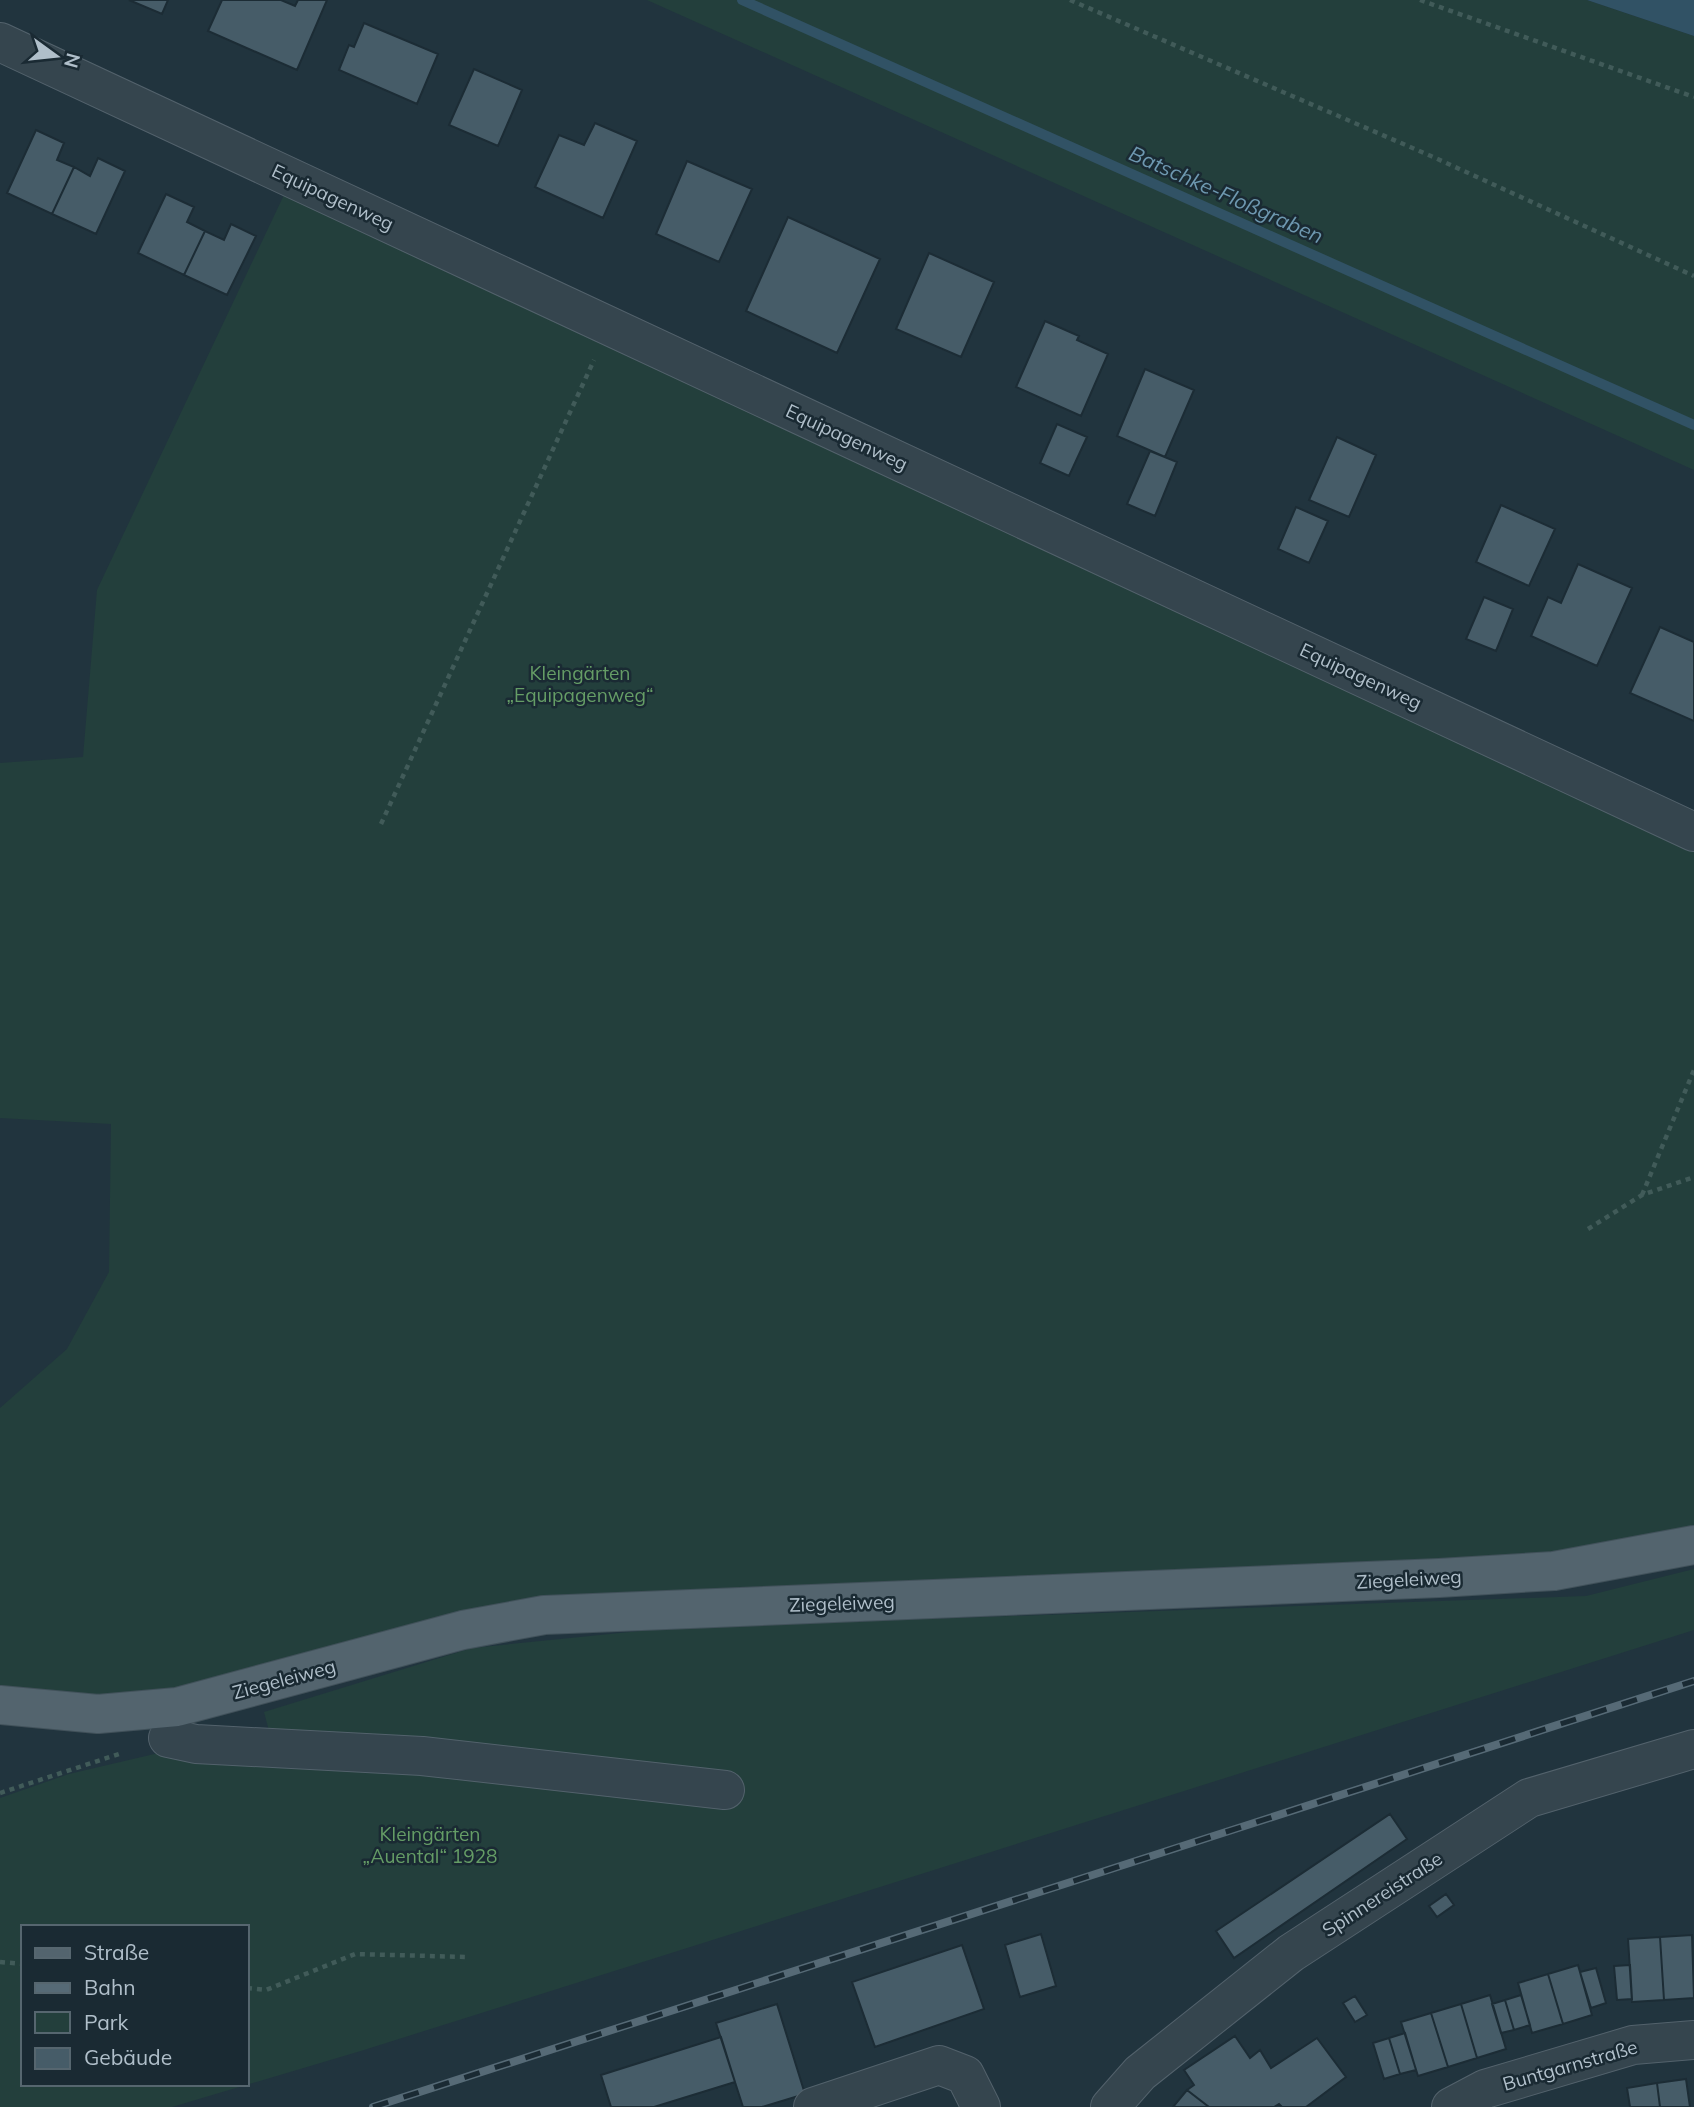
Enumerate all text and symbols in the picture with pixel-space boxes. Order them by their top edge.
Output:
north arrow [21,21,91,91]
text: N [59,50,86,70]
water label: Batschke‐Floßgraben [1125,140,1328,249]
street label: Equipagenweg [268,158,398,236]
street label: Equipagenweg [782,398,912,476]
street label: Equipagenweg [1296,637,1426,715]
park label: Kleingärten „Equipagenweg“ [507,661,653,707]
street label: Ziegeleiweg [1356,1564,1462,1594]
street label: Ziegeleiweg [789,1589,895,1617]
street label: Ziegeleiweg [230,1654,338,1704]
park label: Kleingärten „Auental“ 1928 [363,1822,497,1868]
street label: Spinnereistraße [1317,1846,1447,1942]
legend [21,1925,248,2086]
text: Straße [84,1939,149,1965]
text: Bahn [84,1974,136,2000]
text: Park [84,2009,128,2035]
street label: Buntgarnstraße [1500,2034,1640,2096]
text: Gebäude [84,2044,172,2070]

